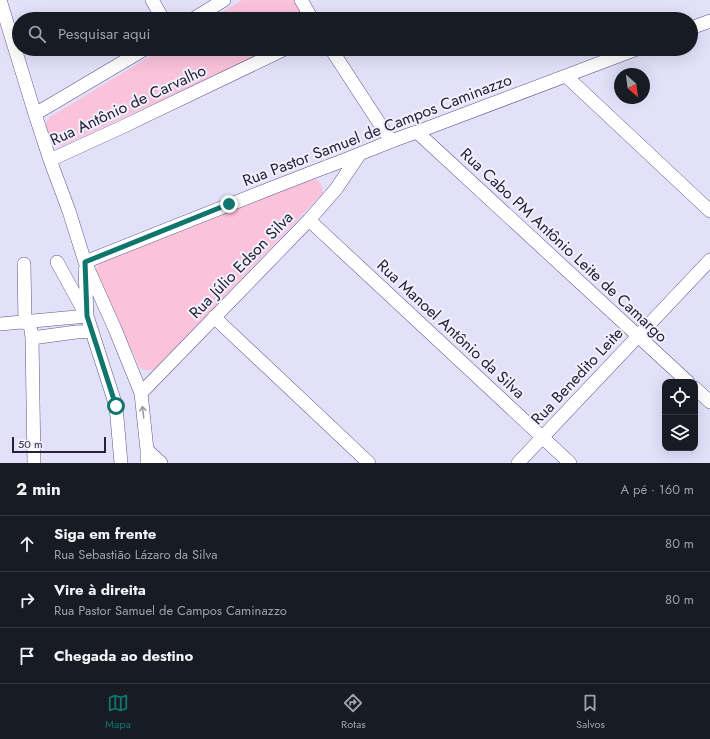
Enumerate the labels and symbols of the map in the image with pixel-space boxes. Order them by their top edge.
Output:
street label: Rua Antônio de Carvalho [46,59,210,151]
street label: Rua Pastor Samuel de Campos Caminazzo [239,68,515,192]
north arrow [614,68,650,104]
street label: Rua Cabo PM Antônio Leite de Camargo [455,143,673,348]
route end [220,195,238,213]
street label: Rua Júlio Edson Silva [184,206,298,324]
street label: Rua Manoel Antônio da Silva [372,254,530,404]
street label: Rua Benedito Leite [526,322,628,430]
route start [107,397,125,415]
one-way arrow [139,406,147,419]
scale bar [12,435,106,454]

